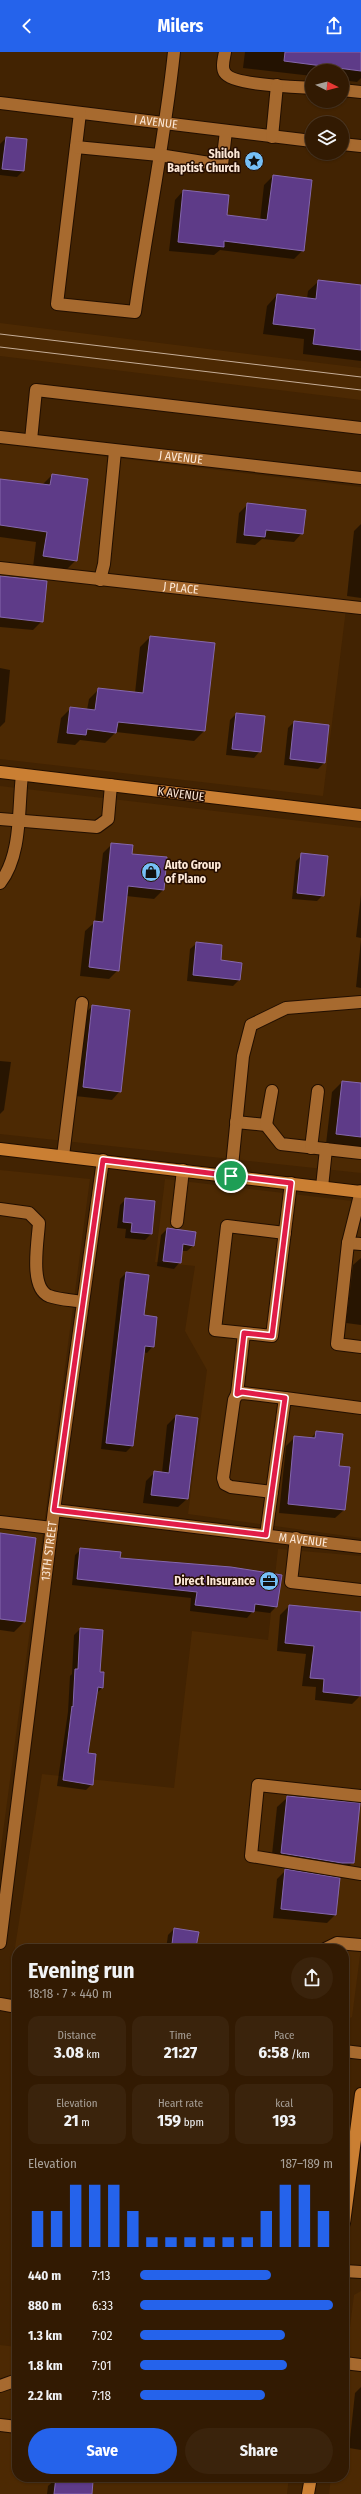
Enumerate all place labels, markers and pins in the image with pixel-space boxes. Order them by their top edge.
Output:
place label: Shiloh Baptist Church [167,147,240,175]
place icon: Shiloh Baptist Church [243,150,265,172]
place label: Auto Group of Plano [164,858,221,886]
shop icon: Auto Group of Plano [140,861,162,883]
pin [214,1159,248,1193]
office icon: Direct Insurance [258,1570,280,1592]
place label: Direct Insurance [174,1574,255,1588]

